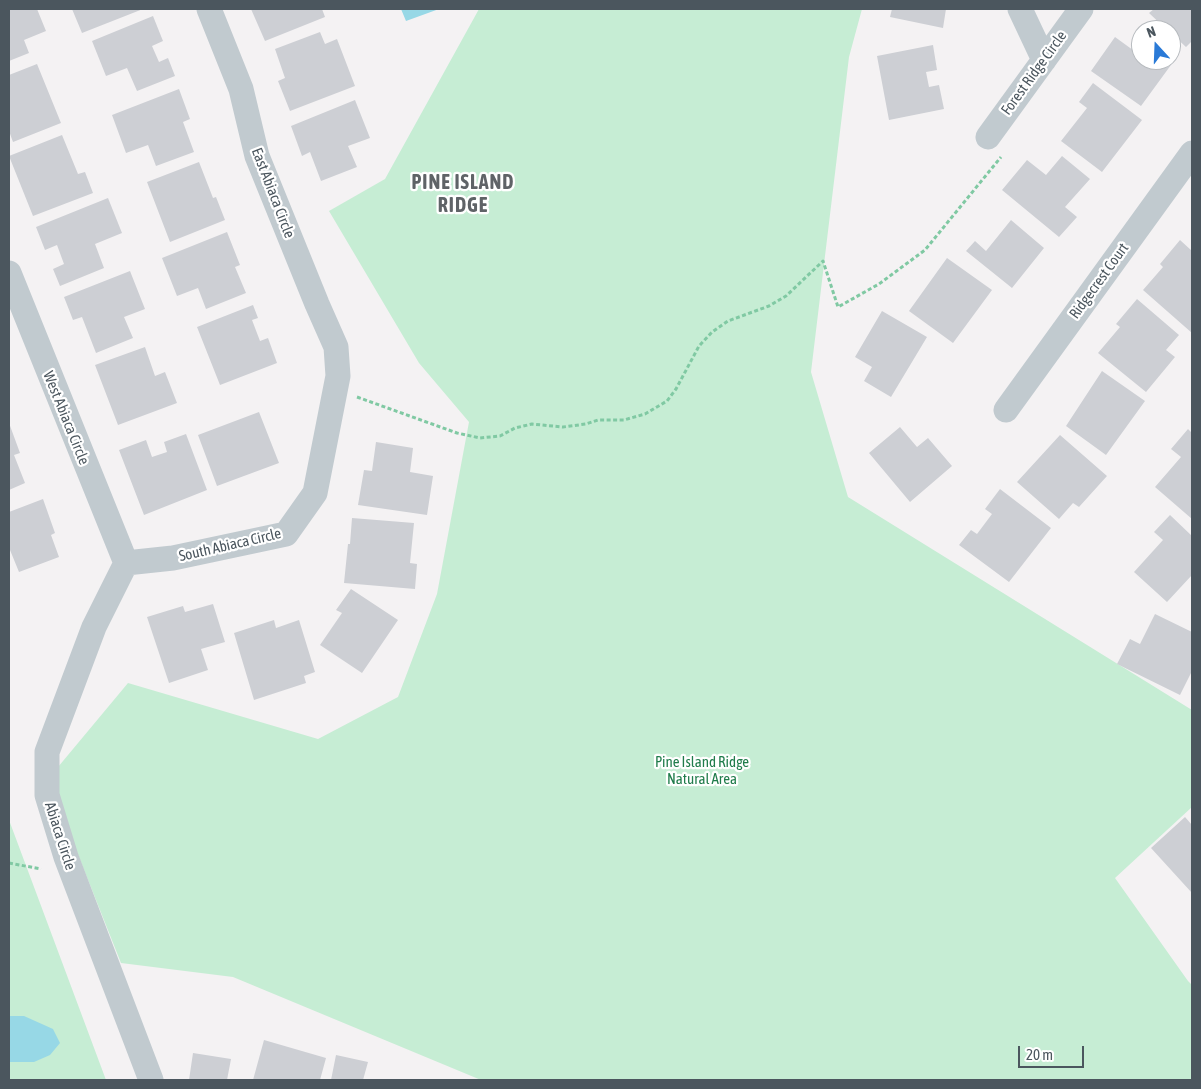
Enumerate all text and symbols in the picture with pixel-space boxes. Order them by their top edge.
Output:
north arrow [1131,20,1181,70]
text: N [1145,23,1158,41]
street label: Forest Ridge Circle [997,27,1071,119]
street label: East Abiaca Circle [248,145,298,241]
district label: PINE ISLAND RIDGE [410,171,516,218]
street label: Ridgecrest Court [1066,240,1132,322]
street label: West Abiaca Circle [39,369,93,467]
street label: South Abiaca Circle [177,524,283,566]
park label: Pine Island Ridge Natural Area [655,753,749,788]
street label: Abiaca Circle [41,800,79,872]
scale bar [1021,1036,1087,1068]
text: 20 m [1026,1046,1053,1063]

